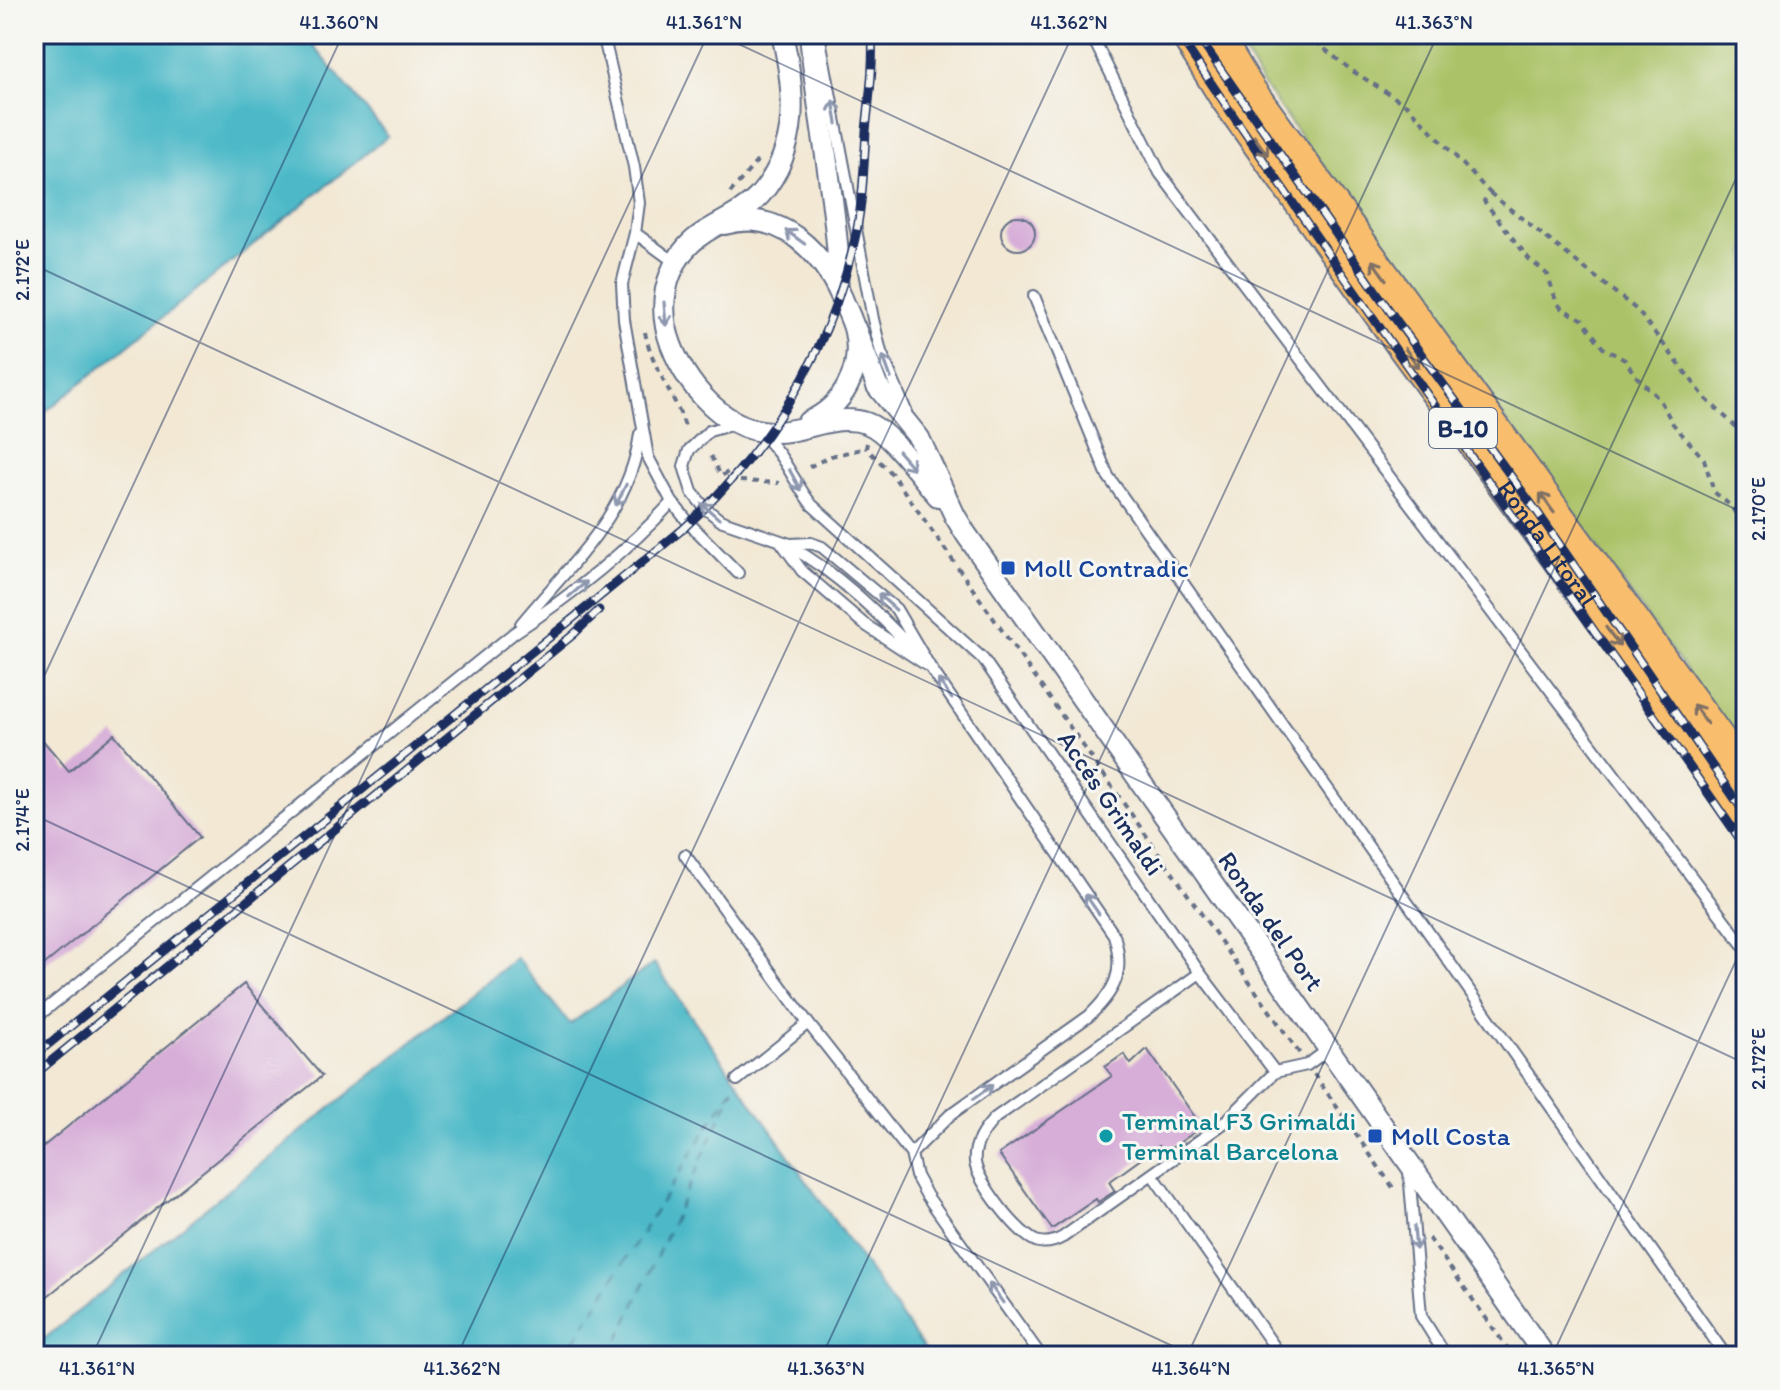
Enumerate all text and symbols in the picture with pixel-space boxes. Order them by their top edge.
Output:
text: 41.360°N [299,10,379,34]
text: 41.361°N [666,10,742,34]
text: 41.362°N [1030,10,1108,34]
text: 41.363°N [1395,10,1473,34]
one-way arrow [826,100,841,126]
one-way arrow [1253,134,1269,156]
one-way arrow [785,229,806,246]
text: 2.172°E [10,239,34,301]
one-way arrow [1371,260,1388,281]
one-way arrow [658,300,673,327]
one-way arrow [1404,346,1420,368]
one-way arrow [879,355,893,380]
road number: B-10 [1429,408,1497,448]
one-way arrow [897,450,915,470]
one-way arrow [787,468,803,492]
street label: Ronda Litoral [1490,473,1604,613]
text: 2.170°E [1746,477,1770,541]
one-way arrow [613,483,628,507]
one-way arrow [1539,493,1556,515]
one-way arrow [701,502,721,520]
place label: Moll Contradic [1024,552,1189,584]
marker: Moll Contradic [999,559,1017,577]
one-way arrow [567,580,588,598]
one-way arrow [878,594,898,612]
one-way arrow [1605,625,1621,647]
one-way arrow [937,679,953,701]
one-way arrow [1691,704,1708,726]
street label: Accés Grimaldi [1051,725,1171,881]
text: 2.174°E [10,788,34,852]
street label: Ronda del Port [1211,845,1331,997]
one-way arrow [1084,893,1100,915]
text: 2.172°E [1746,1028,1770,1090]
one-way arrow [972,1083,994,1100]
place label: Terminal F3 Grimaldi Terminal Barcelona [1122,1105,1356,1167]
place label: Moll Costa [1391,1120,1511,1152]
marker: Terminal F3 Grimaldi Terminal Barcelona [1097,1127,1115,1145]
marker: Moll Costa [1366,1127,1384,1145]
one-way arrow [1407,1224,1422,1251]
one-way arrow [988,1282,1004,1304]
text: 41.361°N [59,1356,135,1380]
text: 41.362°N [423,1356,501,1380]
text: 41.363°N [787,1356,865,1380]
text: 41.364°N [1151,1356,1231,1380]
text: 41.365°N [1517,1356,1595,1380]

